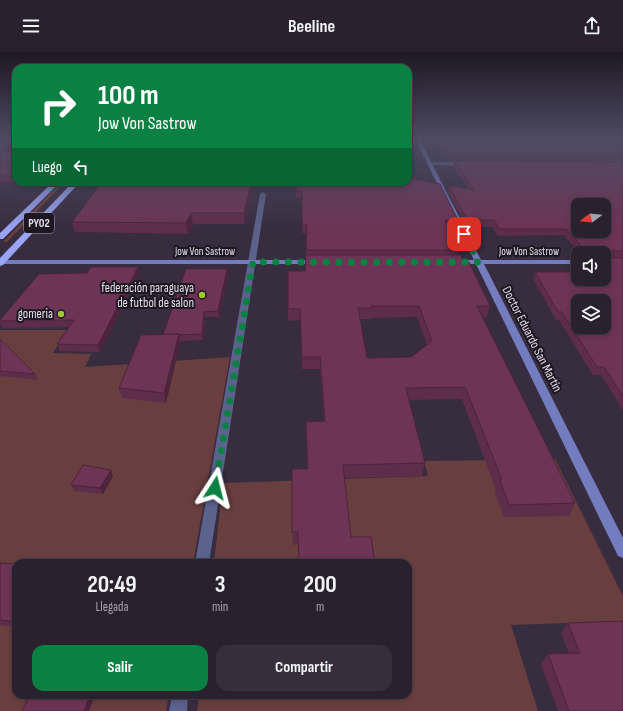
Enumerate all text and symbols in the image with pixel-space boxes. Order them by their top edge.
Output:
icon: menu [20,15,42,37]
icon: share [581,15,603,37]
text: Beeline [288,16,335,37]
text: 100 m [98,79,159,112]
icon: right [32,80,84,132]
text: Jow Von Sastrow [98,113,197,134]
icon: left [70,156,92,178]
text: Luego [32,158,62,177]
north arrow [571,198,611,238]
map controls [571,198,611,334]
road number: PY02 [24,213,54,233]
pin [447,217,481,251]
icon: arrive [453,223,475,245]
street label: Jow Von Sastrow [174,245,235,258]
street label: Jow Von Sastrow [498,245,559,258]
button: sound [571,246,611,286]
place label: federación paraguaya de futbol de salon [101,280,194,311]
street label: Doctor Eduardo San Martín [498,284,566,394]
marker: federación paraguaya de futbol de salon [197,290,207,300]
button: layers [571,294,611,334]
place label: gomeria [18,306,53,322]
marker: gomeria [56,309,66,319]
position arrow [194,467,236,509]
text: 20:49 [87,570,137,599]
text: 3 [215,570,225,599]
text: 200 [303,570,337,599]
text: Llegada [96,599,128,615]
text: min [212,599,228,615]
text: m [316,599,324,615]
button: Salir [32,645,208,691]
button: Compartir [216,645,392,691]

